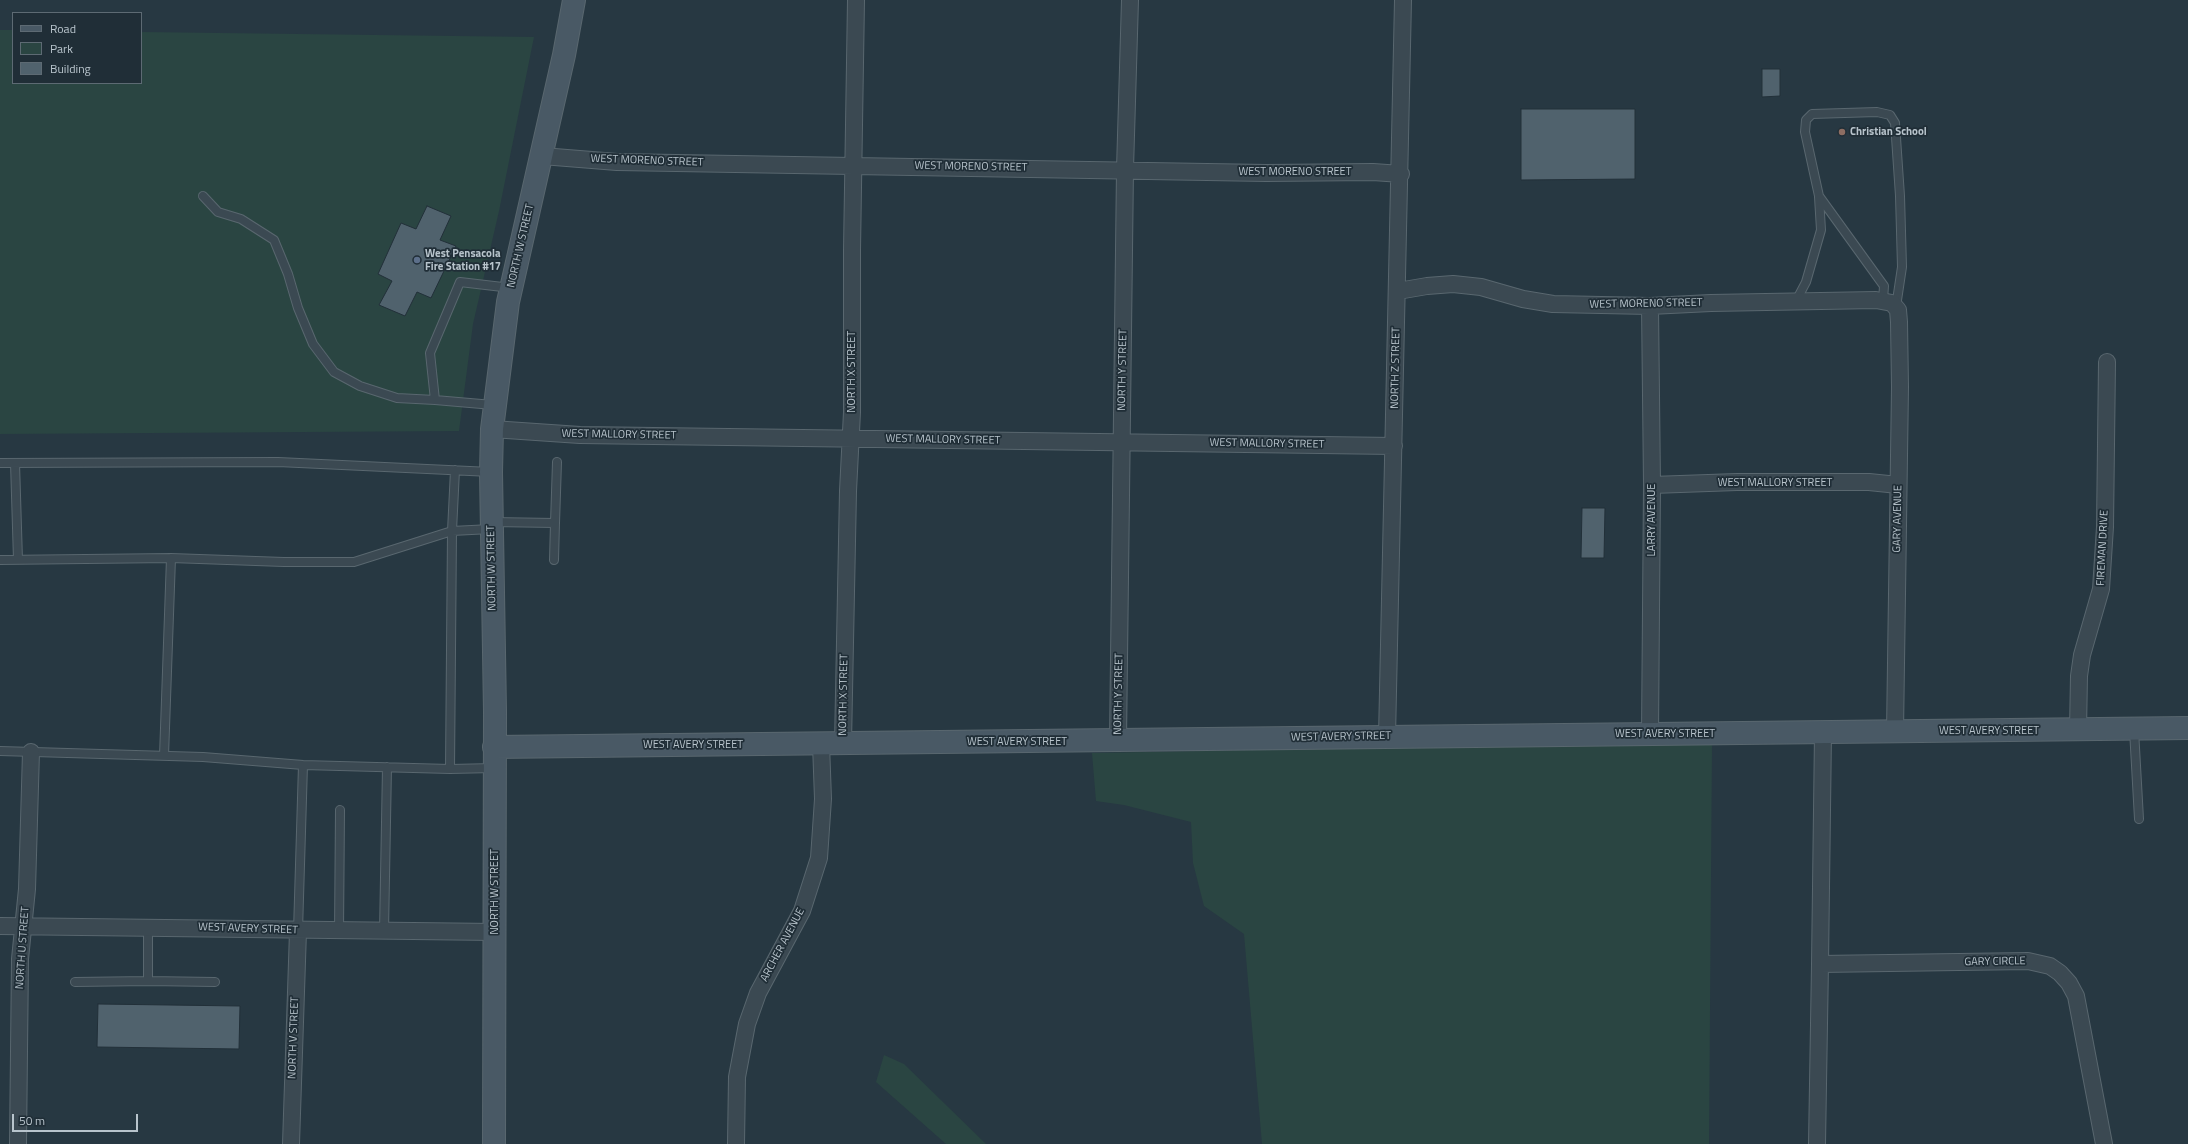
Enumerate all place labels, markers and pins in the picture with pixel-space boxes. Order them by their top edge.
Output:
place label: Christian School [1850,125,1927,139]
marker: Christian School [1837,127,1847,137]
place label: West Pensacola Fire Station #17 [425,247,501,273]
marker: West Pensacola Fire Station #17 [412,255,422,265]

